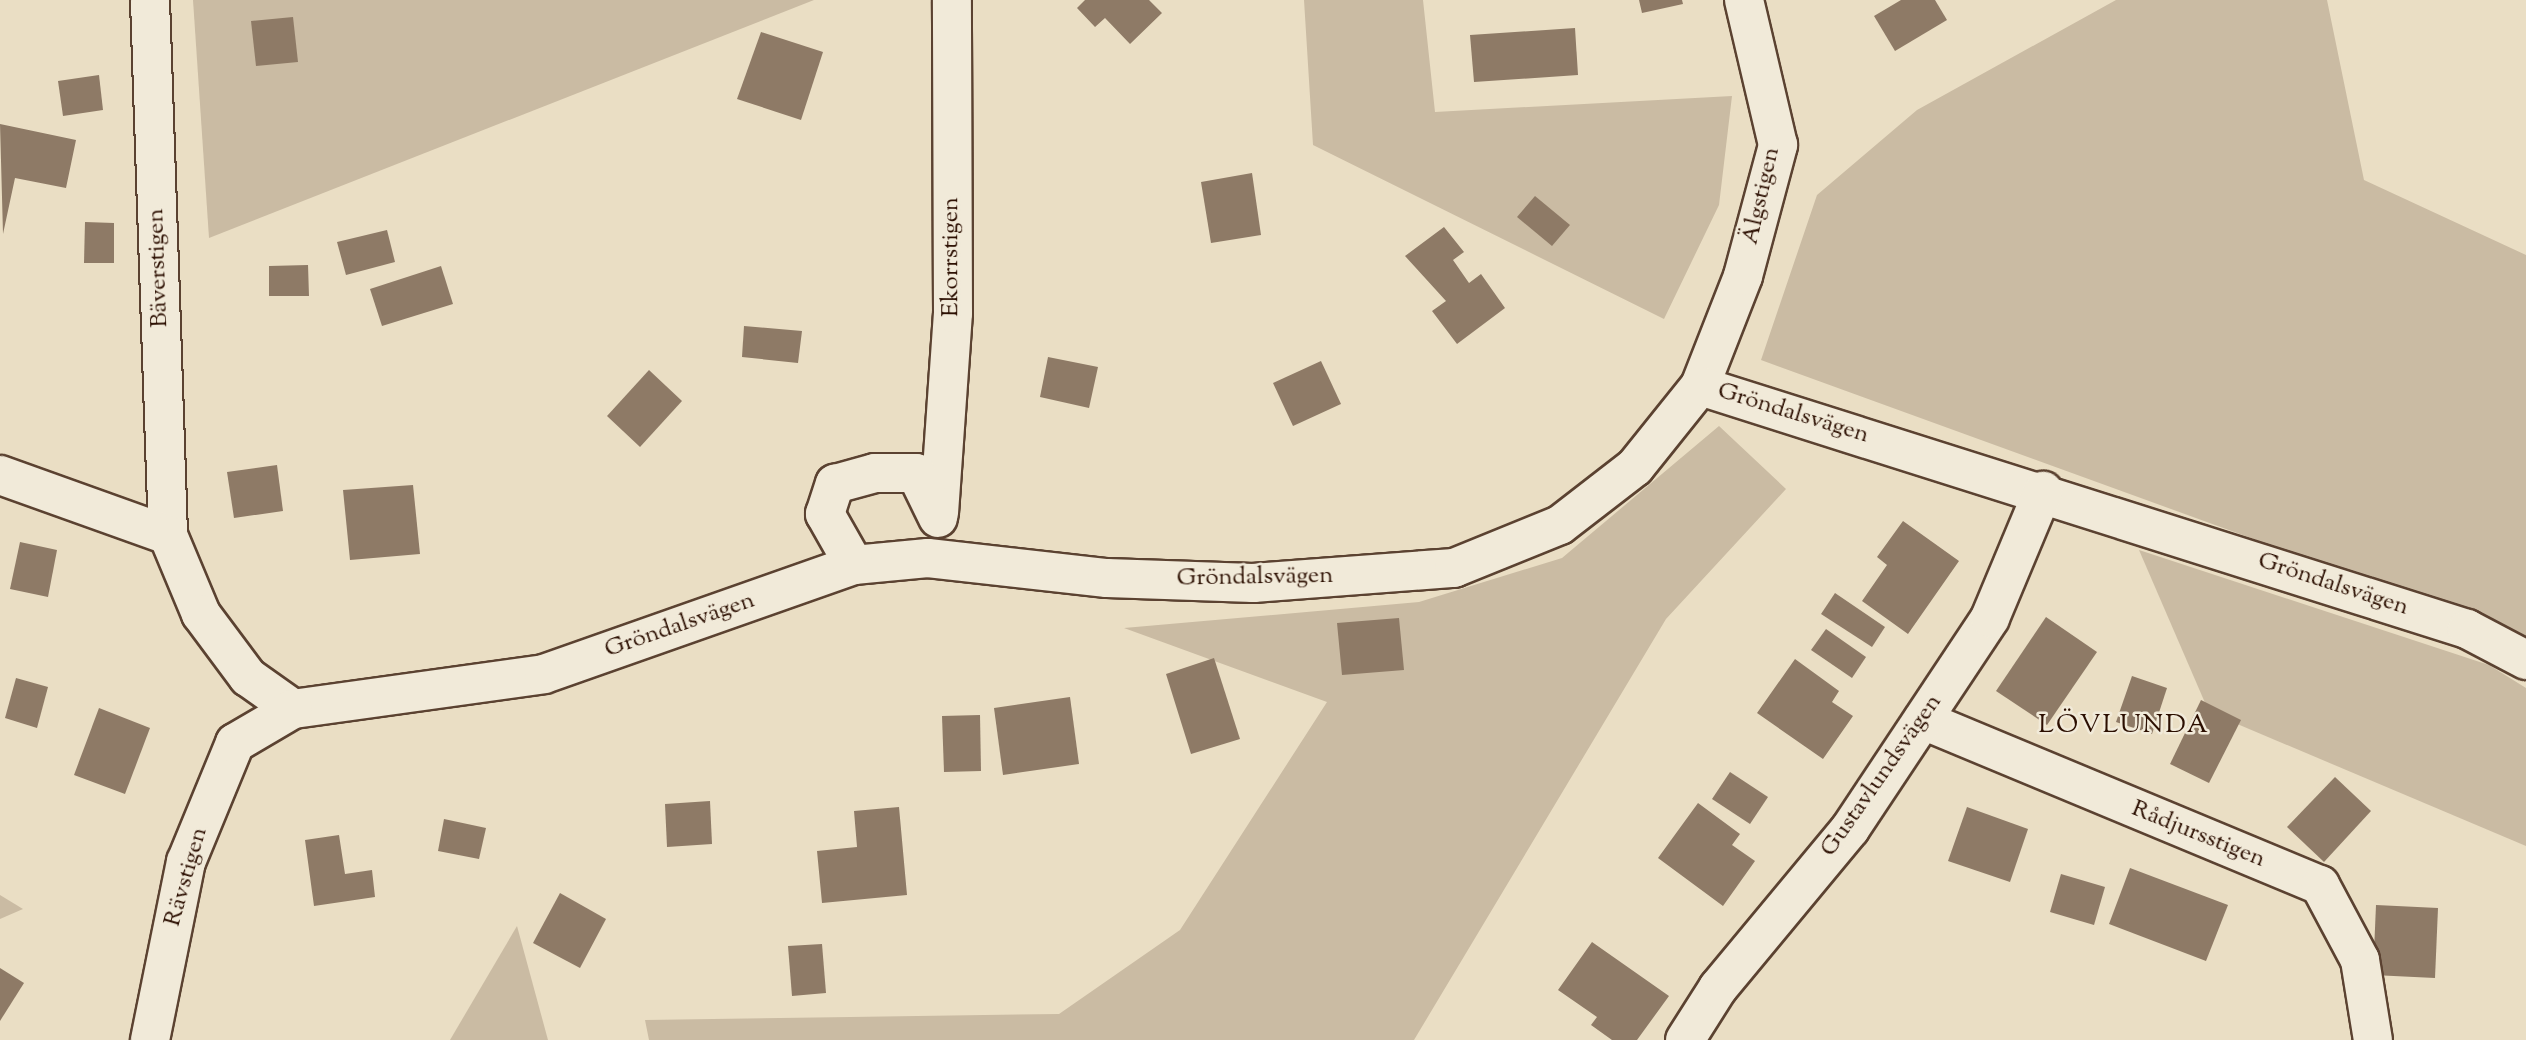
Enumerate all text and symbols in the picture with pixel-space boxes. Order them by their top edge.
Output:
street label: Älgstigen [1737,145,1787,247]
street label: Ekorrstigen [938,197,966,317]
street label: Bäverstigen [143,208,175,328]
street label: Gröndalsvägen [1714,377,1872,451]
street label: Gröndalsvägen [2254,547,2412,623]
street label: Gröndalsvägen [1176,562,1334,594]
street label: Gröndalsvägen [601,587,759,665]
street label: Gustavlundsvägen [1815,689,1949,863]
district label: LÖVLUNDA [2039,710,2209,742]
street label: Rådjursstigen [2127,795,2269,875]
street label: Rävstigen [159,824,215,930]

